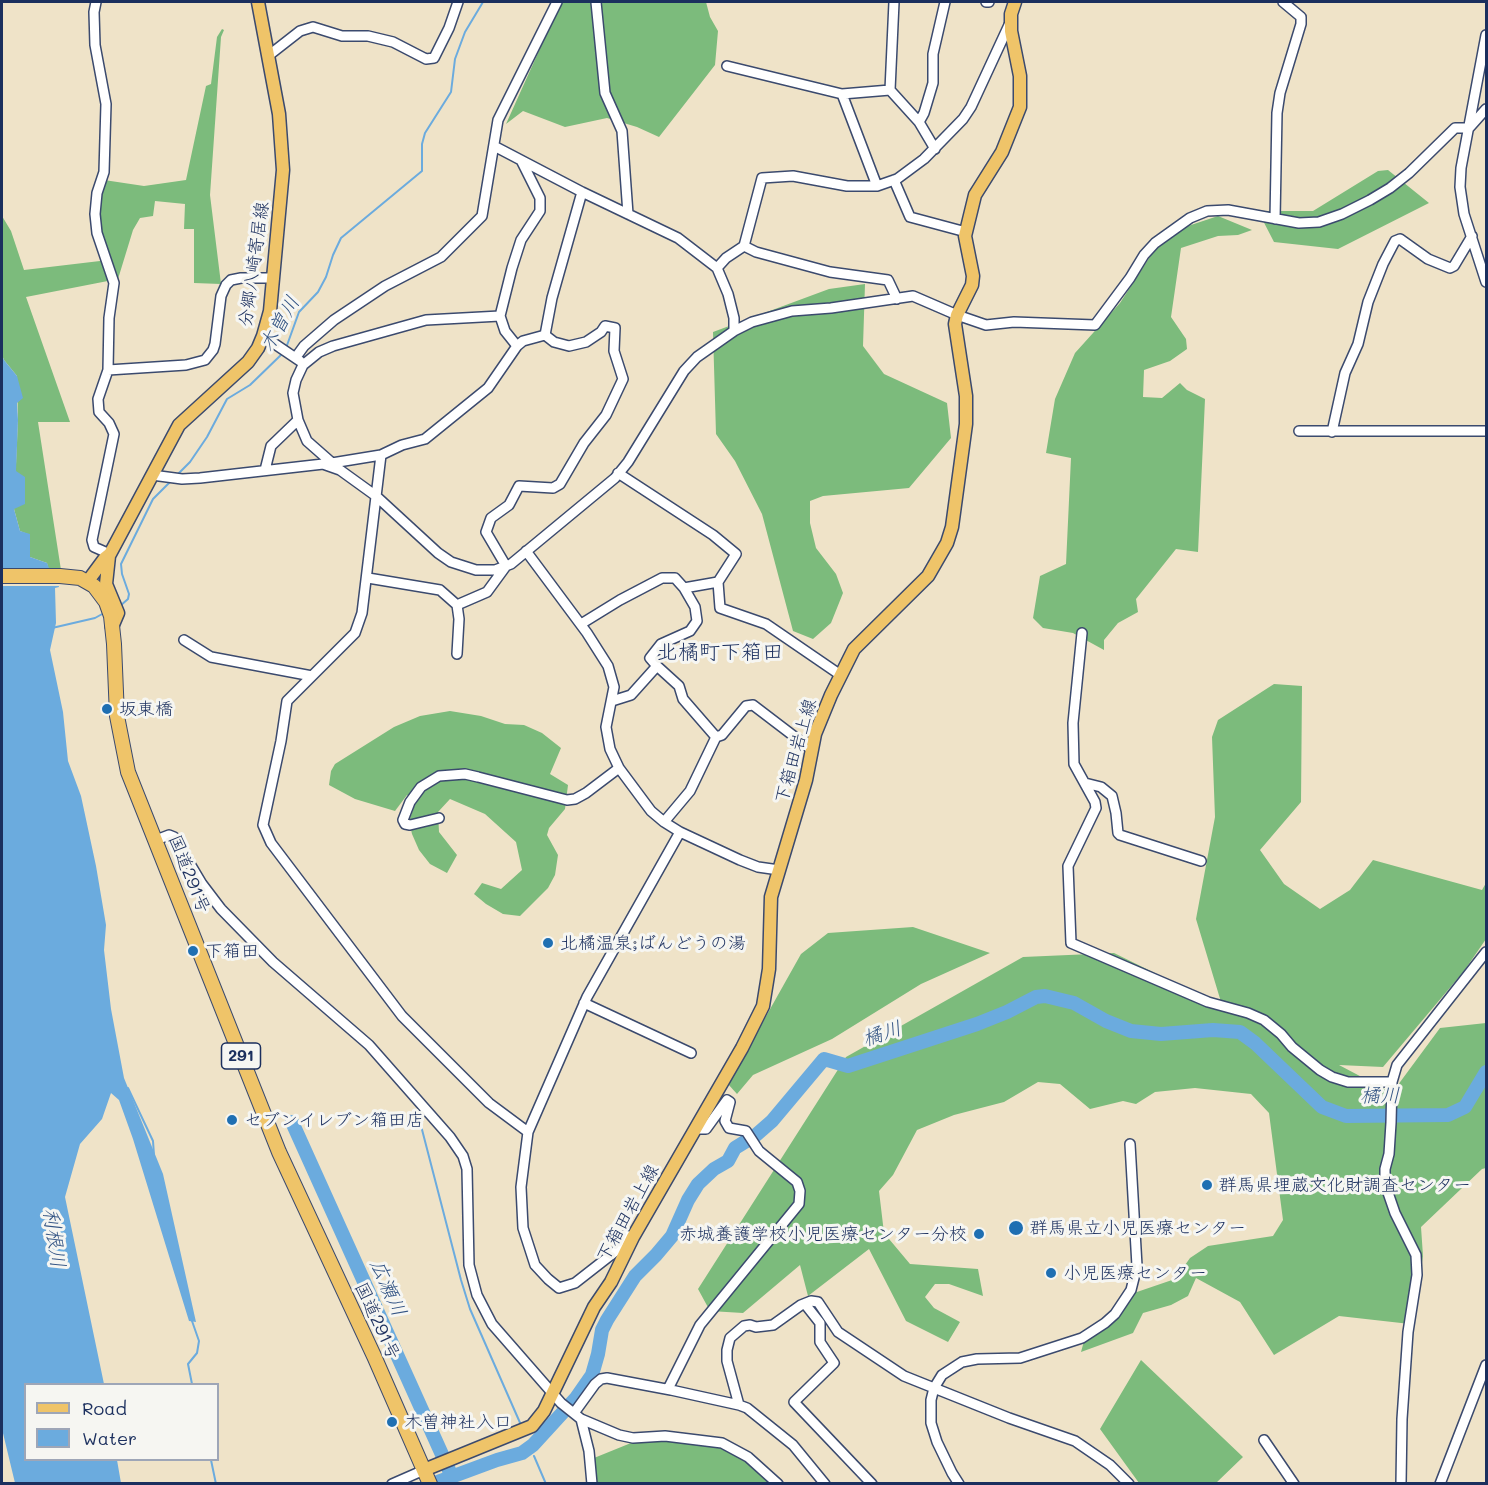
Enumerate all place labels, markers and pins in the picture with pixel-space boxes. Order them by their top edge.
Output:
place label: 坂東橋 [119,698,173,720]
marker: 坂東橋 [100,702,114,716]
place label: 北橘温泉;ばんどうの湯 [560,932,746,954]
marker: 北橘温泉;ばんどうの湯 [541,936,555,950]
place label: 下箱田 [205,940,259,962]
marker: 下箱田 [186,944,200,958]
place label: セブンイレブン箱田店 [244,1109,424,1131]
marker: セブンイレブン箱田店 [225,1113,239,1127]
place label: 群馬県埋蔵文化財調査センター [1219,1174,1471,1196]
marker: 群馬県埋蔵文化財調査センター [1200,1178,1214,1192]
place label: 群馬県立小児医療センター [1030,1217,1246,1239]
marker: 群馬県立小児医療センター [1007,1219,1025,1237]
place label: 赤城養護学校小児医療センター分校 [679,1223,967,1245]
marker: 赤城養護学校小児医療センター分校 [972,1227,986,1241]
place label: 小児医療センター [1063,1262,1207,1284]
marker: 小児医療センター [1044,1266,1058,1280]
place label: 木曽神社入口 [404,1411,512,1433]
marker: 木曽神社入口 [385,1415,399,1429]

